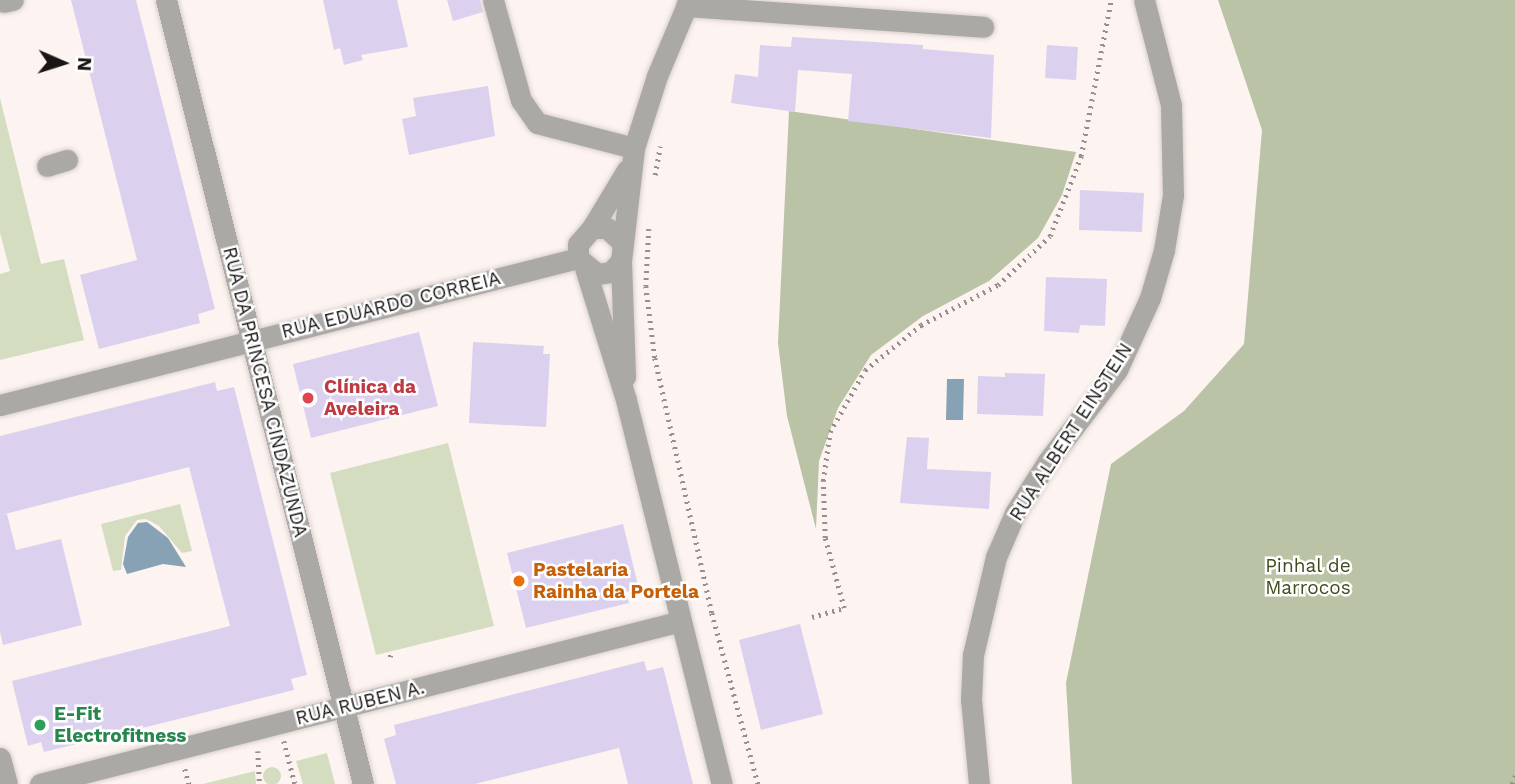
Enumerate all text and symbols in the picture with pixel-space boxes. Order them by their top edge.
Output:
north arrow [28,28,98,98]
text: N [73,56,96,72]
street label: RUA DA PRINCESA CINDAZUNDA [218,243,312,541]
street label: RUA EDUARDO CORREIA [279,267,503,343]
street label: RUA ALBERT EINSTEIN [1004,338,1138,526]
place label: Clínica da Aveleira [324,376,416,420]
marker: Clínica da Aveleira [298,388,318,408]
park label: Pinhal de Marrocos [1265,555,1351,599]
place label: Pastelaria Rainha da Portela [533,559,699,603]
marker: Pastelaria Rainha da Portela [511,573,527,589]
street label: RUA RUBEN A. [292,676,428,730]
place label: E-Fit Electrofitness [54,703,186,747]
marker: E-Fit Electrofitness [32,717,48,733]

